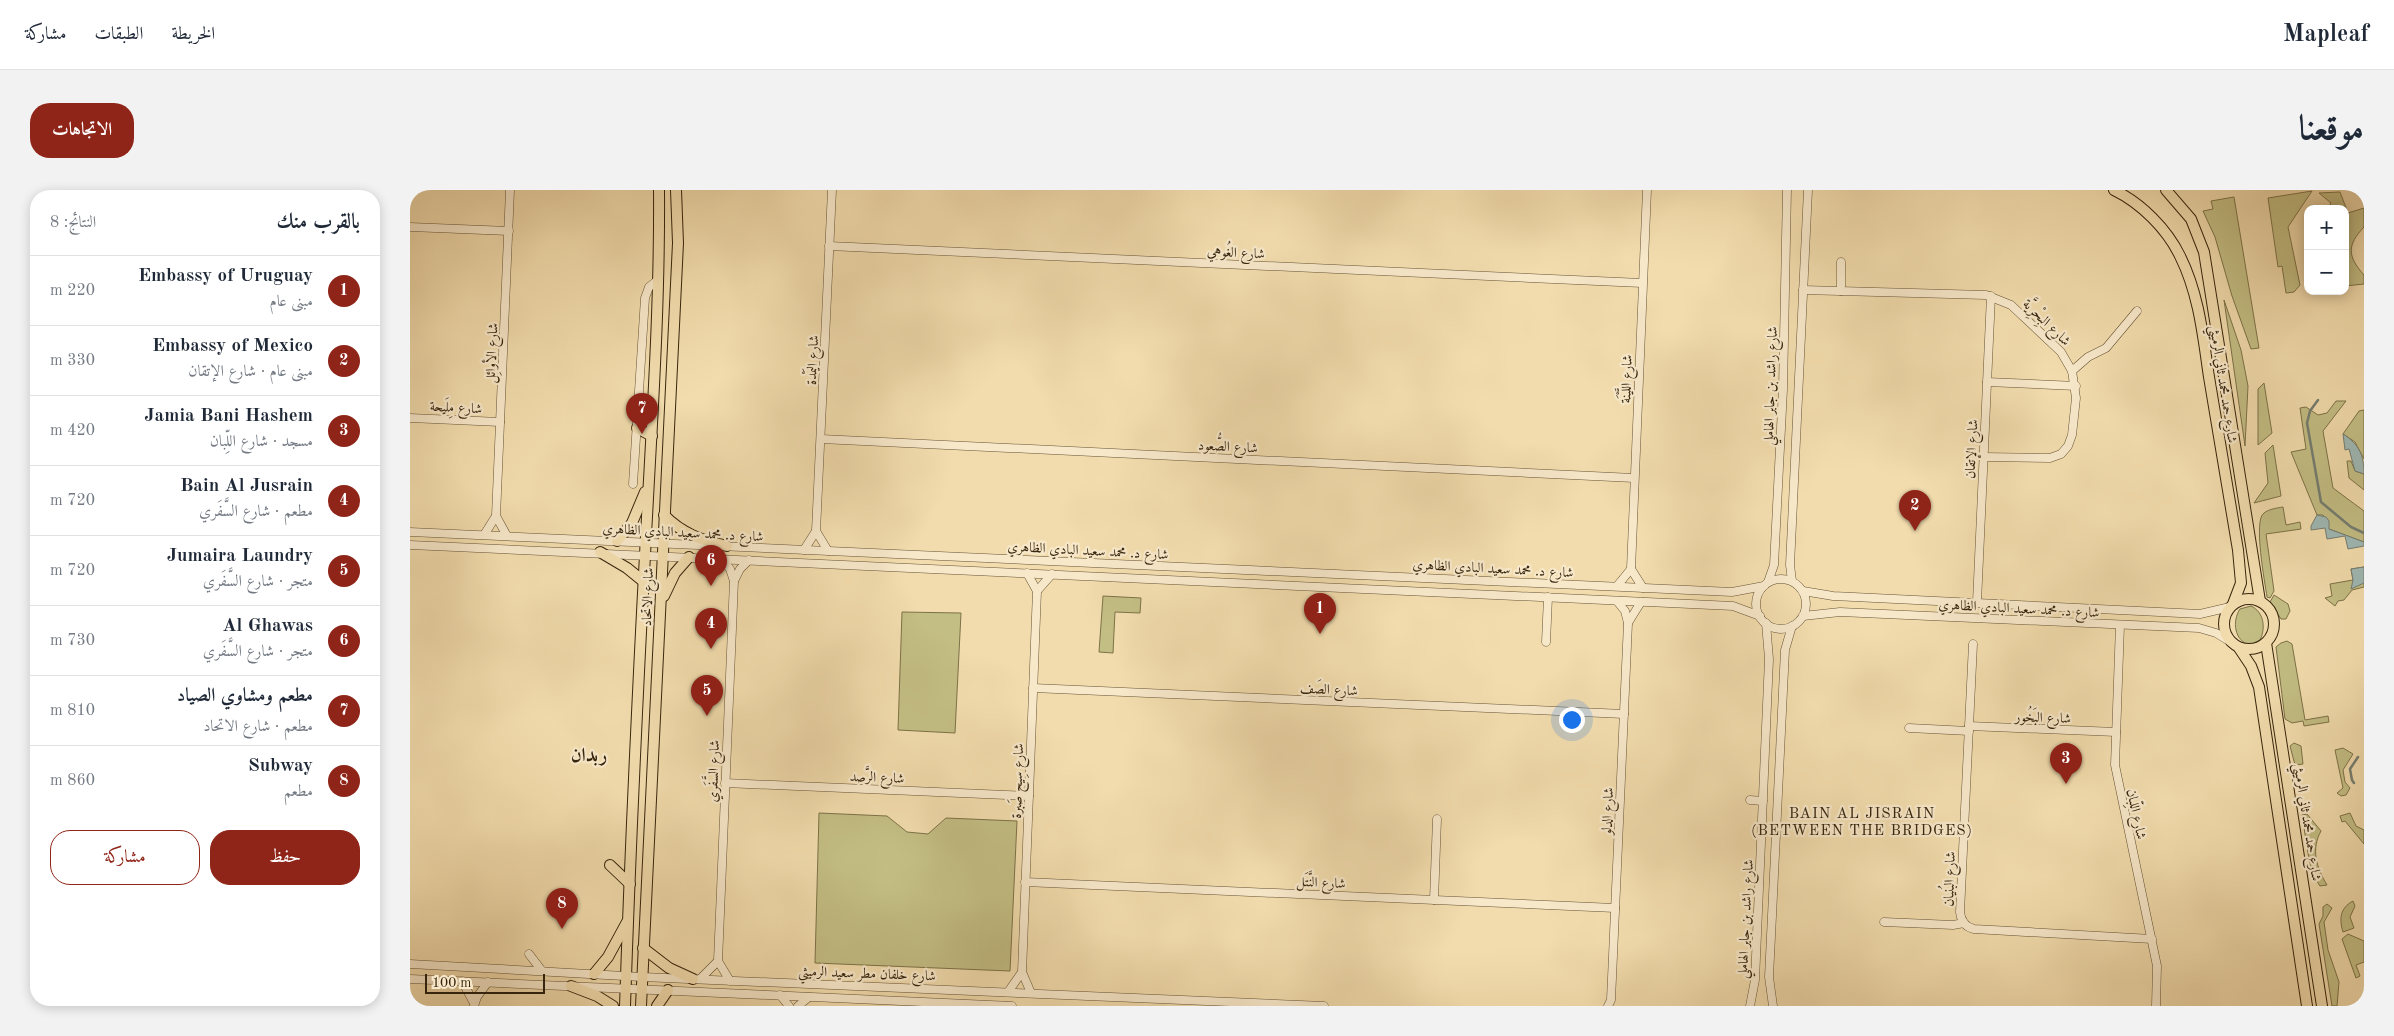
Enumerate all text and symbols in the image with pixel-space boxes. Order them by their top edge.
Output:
text: Mapleaf [2283,23,2369,47]
text: مشاركة [25,25,66,43]
text: الطبقات [94,25,143,43]
text: الخريطة [171,25,215,43]
button: الاتجاهات [30,103,134,158]
text: موقعنا [2299,112,2364,147]
map controls [2304,205,2349,295]
button: + [2304,205,2349,250]
text: بالقرب منك [277,212,360,233]
text: النتائج: 8 [50,215,96,231]
street label: شارع الغُوهي [1206,238,1266,266]
button: − [2304,250,2349,295]
text: Embassy of Uruguay [138,267,313,286]
text: 220 m [50,283,95,299]
text: 1 [339,283,349,299]
street label: شارع البِحْرِيَّة [2017,293,2077,352]
text: مبنى عام [270,294,313,310]
street label: شارع الأوائِل [479,322,505,384]
street label: شارع حمد محمد ثاني الرميثي [2202,324,2240,445]
street label: شارع راشد بن جابر الهاملي [1762,326,1785,446]
street label: شارع اليَمْدة [801,334,825,386]
text: Embassy of Mexico [152,337,313,356]
text: 330 m [50,353,95,369]
text: 2 [339,353,349,369]
street label: شارع اللَّيْنَة [1613,354,1639,404]
text: مبنى عام · شارع الإتقان [188,364,313,380]
pin: 7 [626,393,658,434]
street label: شارع مِلَيحة [429,396,483,420]
text: Jamia Bani Hashem [144,407,313,426]
street label: شارع الإتقان [1963,419,1985,479]
text: 420 m [50,423,95,439]
text: 3 [339,423,349,439]
street label: شارع الصُّعود [1197,431,1259,460]
text: مسجد · شارع اللِّبان [210,434,313,450]
text: Bain Al Jusrain [180,477,313,496]
pin: 2 [1899,490,1931,531]
text: 720 m [50,493,95,509]
text: 4 [339,493,349,509]
text: مطعم · شارع السَّفَري [199,504,313,520]
street label: شارع د. محمد سعيد البادي الظاهري [602,522,764,548]
street label: شارع د. محمد سعيد البادي الظاهري [1007,540,1169,566]
pin: 6 [695,545,727,586]
text: Jumaira Laundry [167,547,313,566]
street label: شارع د. محمد سعيد البادي الظاهري [1412,558,1574,584]
text: 720 m [50,563,95,579]
text: 5 [339,563,349,579]
street label: شارع الاتحاد [640,567,660,627]
text: متجر · شارع السَّفَري [203,574,313,590]
pin: 1 [1304,593,1336,634]
street label: شارع د. محمد سعيد البادي الظاهري [1938,598,2100,624]
pin: 4 [695,608,727,649]
text: Al Ghawas [222,617,313,636]
text: 730 m [50,633,95,649]
text: 6 [339,633,349,649]
text: متجر · شارع السَّفَري [203,644,313,660]
pin: 5 [691,675,723,716]
street label: شارع الصَف [1299,677,1358,703]
text: مطعم ومشاوي الصياد [177,687,313,706]
text: 810 m [50,703,95,719]
text: 7 [339,703,349,719]
street label: شارع البَخُور [2013,704,2071,730]
your location [1559,707,1585,733]
text: مطعم · شارع الاتحاد [203,719,313,735]
street label: شارع السَّفَري [700,739,726,803]
street label: شارع سِيح صَبرة [1006,743,1031,819]
pin: 3 [2050,743,2082,784]
district label: ربدان [571,747,608,766]
text: Subway [248,757,313,776]
street label: شارع حمد محمد ثاني الرميثي [2286,762,2324,883]
street label: شارع الرَّصد [849,764,905,790]
text: 860 m [50,773,95,789]
text: 8 [339,773,349,789]
text: مطعم [284,784,313,800]
street label: شارع الدلو [1600,787,1620,837]
street label: شارع اللِّبان [2120,787,2152,842]
district label: BAIN AL JISRAIN (BETWEEN THE BRIDGES) [1751,807,1973,839]
button: مشاركة [50,830,200,885]
button: حفظ [210,830,360,885]
street label: شارع البُنيان [1936,851,1962,907]
street label: شارع راشد بن جابر الهاملي [1736,859,1761,979]
street label: شارع النَّتَل [1296,869,1346,895]
pin: 8 [546,888,578,929]
street label: شارع خلفان مطر سعيد الرميثي [798,964,936,988]
scale bar [425,971,545,994]
text: 100 m [432,976,471,990]

